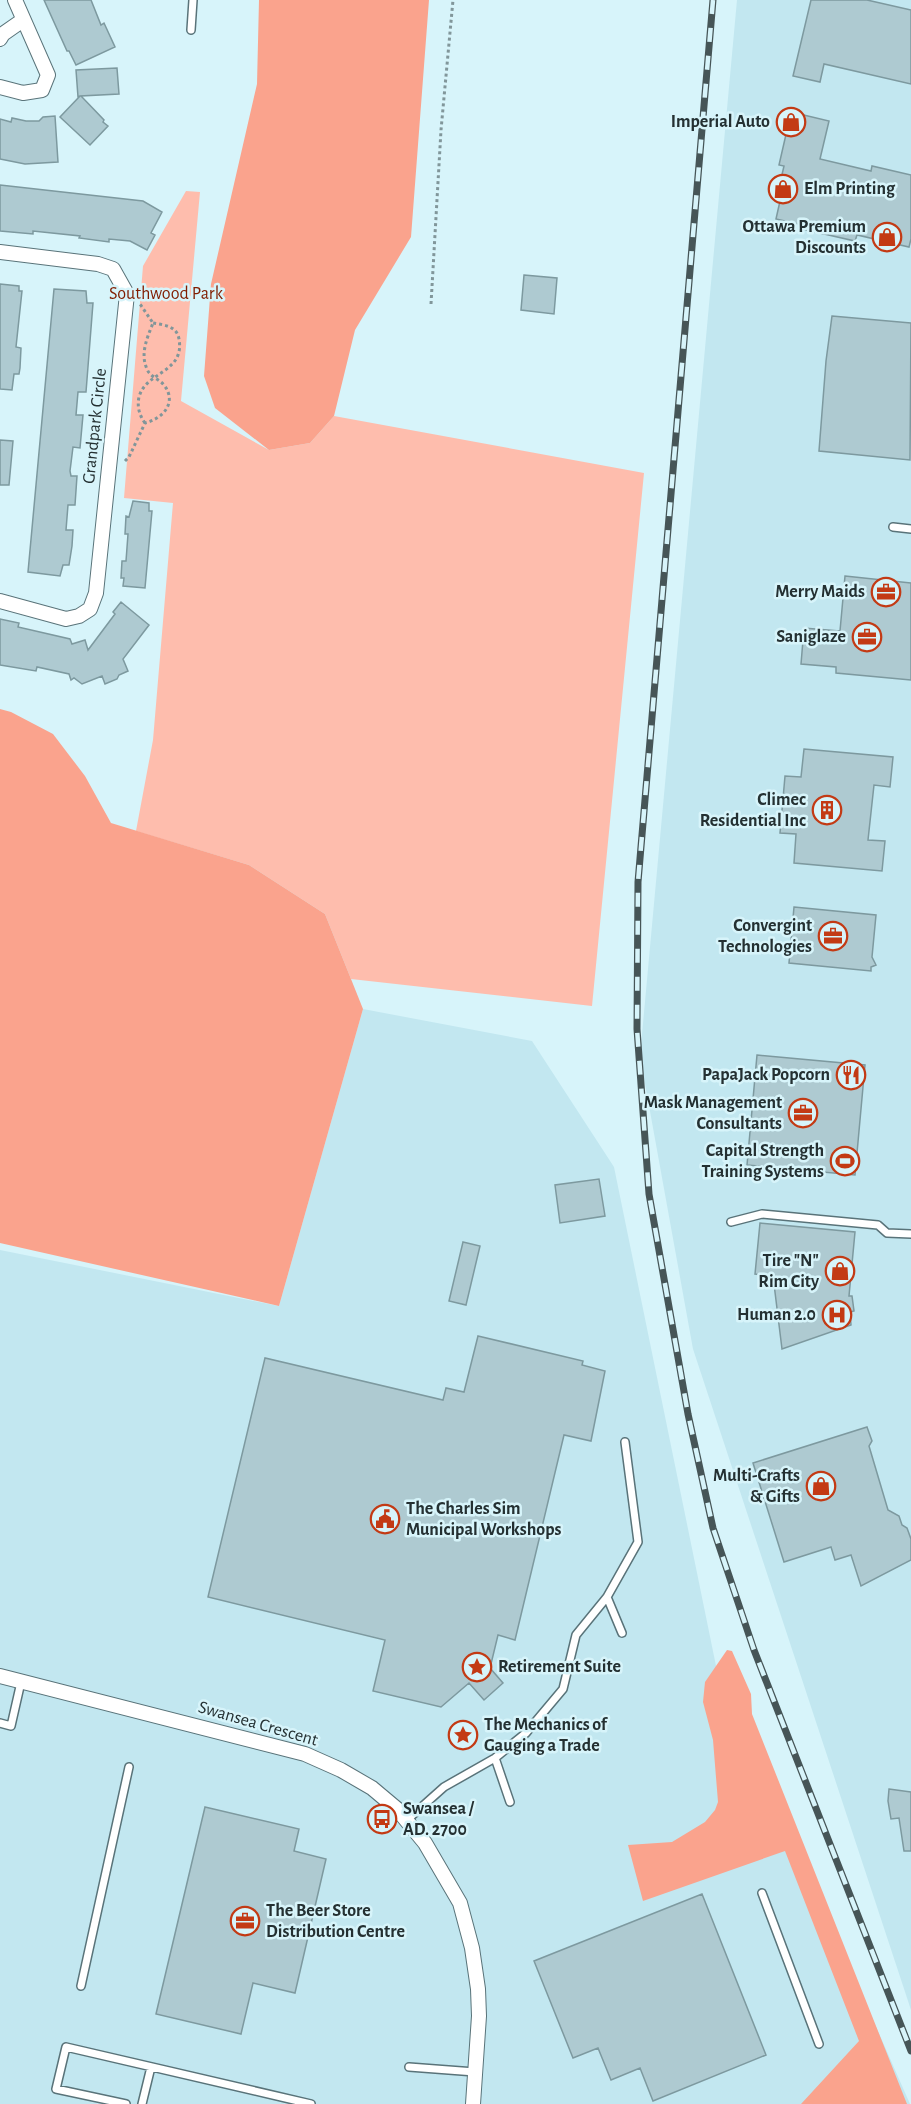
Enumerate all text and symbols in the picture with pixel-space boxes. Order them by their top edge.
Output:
shop icon: Imperial Auto [775,106,807,138]
place label: Imperial Auto [671,113,770,131]
shop icon: Elm Printing [767,173,799,205]
place label: Elm Printing [804,180,896,198]
place label: Ottawa Premium Discounts [742,218,866,257]
shop icon: Ottawa Premium Discounts [871,221,903,253]
park label: Southwood Park [109,285,224,303]
street label: Grandpark Circle [80,367,110,485]
office icon: Merry Maids [870,576,902,608]
place label: Merry Maids [775,583,865,601]
office icon: Saniglaze [851,621,883,653]
place label: Saniglaze [776,628,846,646]
place label: Climec Residential Inc [700,791,806,830]
building icon: Climec Residential Inc [811,794,843,826]
place label: Convergint Technologies [718,917,812,956]
office icon: Convergint Technologies [817,920,849,952]
restaurant icon: PapaJack Popcorn [835,1059,867,1091]
place label: PapaJack Popcorn [702,1066,830,1084]
place label: Mask Management Consultants [644,1094,782,1133]
office icon: Mask Management Consultants [787,1097,819,1129]
place label: Capital Strength Training Systems [702,1142,824,1181]
sports icon: Capital Strength Training Systems [829,1145,861,1177]
place label: Tire "N" Rim City [758,1252,820,1291]
shop icon: Tire "N" Rim City [824,1255,856,1287]
hospital icon: Human 2.0 [821,1299,853,1331]
place label: Human 2.0 [737,1306,816,1324]
place label: Multi-Crafts & Gifts [713,1467,800,1506]
shop icon: Multi-Crafts & Gifts [805,1470,837,1502]
place label: The Charles Sim Municipal Workshops [406,1500,561,1539]
public building icon: The Charles Sim Municipal Workshops [369,1503,401,1535]
place icon: Retirement Suite [461,1651,493,1683]
place label: Retirement Suite [498,1658,621,1676]
street label: Swansea Crescent [196,1698,320,1750]
place label: The Mechanics of Gauging a Trade [484,1716,609,1755]
place icon: The Mechanics of Gauging a Trade [447,1719,479,1751]
place label: Swansea / AD. 2700 [403,1800,475,1839]
bus stop icon: Swansea / AD. 2700 [366,1803,398,1835]
place label: The Beer Store Distribution Centre [266,1902,405,1941]
office icon: The Beer Store Distribution Centre [229,1905,261,1937]

